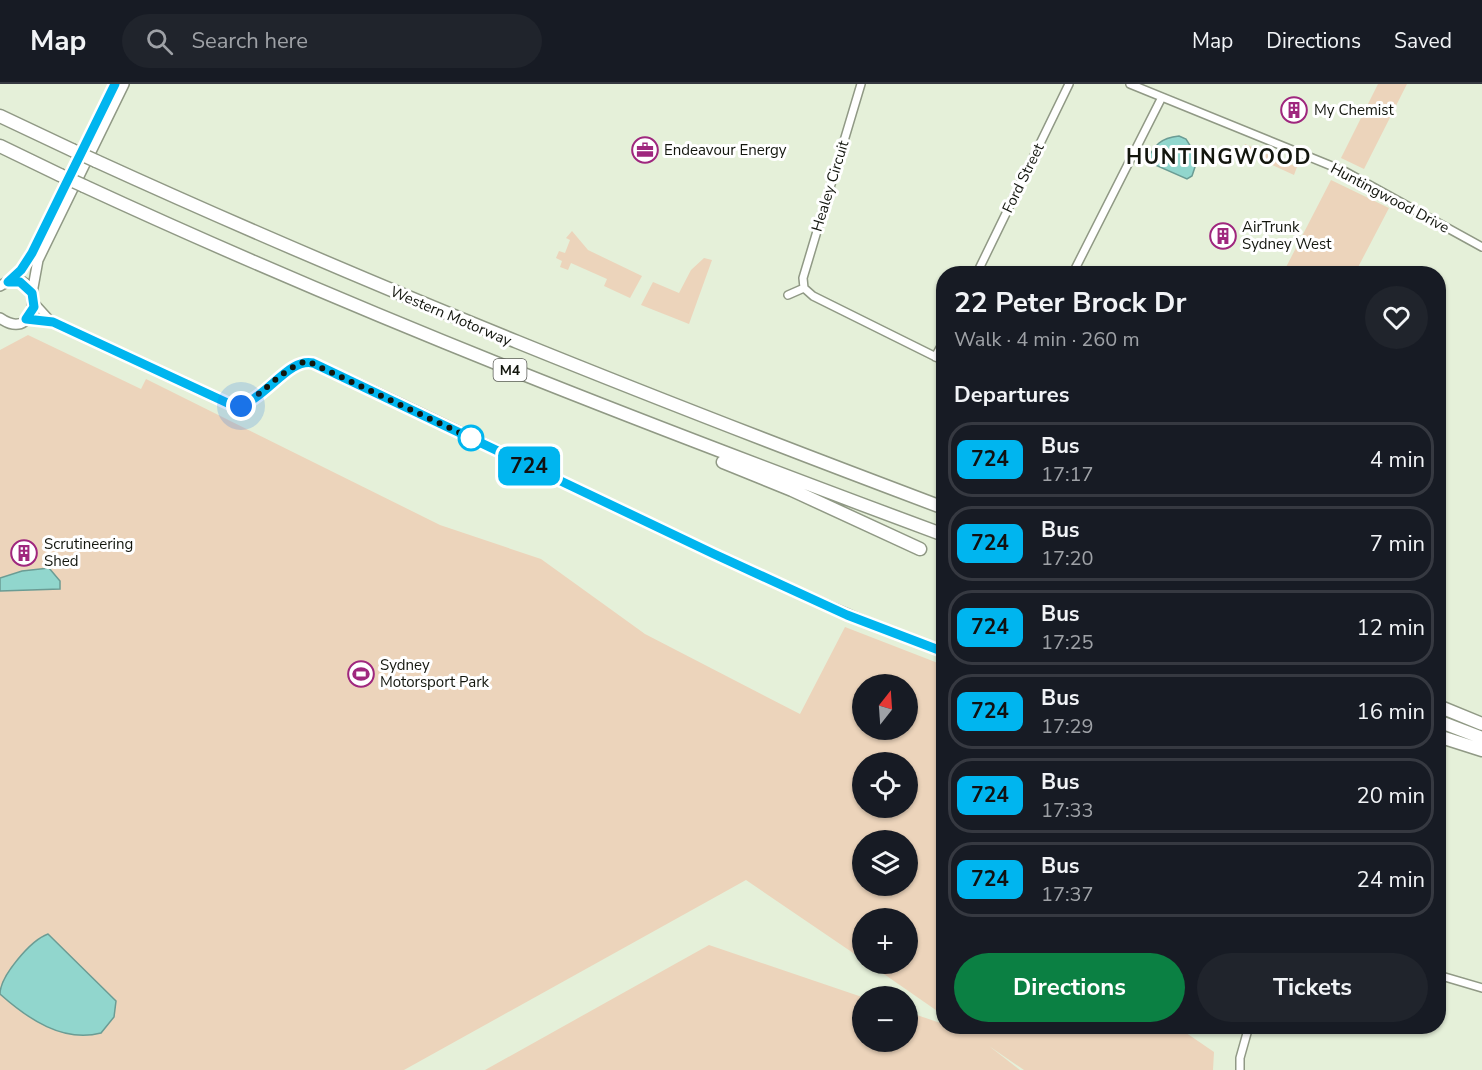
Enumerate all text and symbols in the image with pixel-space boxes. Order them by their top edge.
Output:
search box [122,14,542,68]
text: Map [30,22,86,60]
icon: search [143,25,176,58]
text: Search here [191,26,308,56]
text: Map [1192,27,1233,55]
text: Directions [1266,27,1361,55]
text: Saved [1394,27,1452,55]
building icon: My Chemist [1279,95,1309,125]
place label: My Chemist [1314,100,1394,120]
office icon: Endeavour Energy [630,135,660,165]
street label: Healey Circuit [807,137,854,234]
street label: Ford Street [998,139,1049,216]
place label: Endeavour Energy [664,140,787,160]
district label: HUNTINGWOOD [1126,143,1312,171]
street label: Huntingwood Drive [1327,158,1453,238]
place label: AirTrunk Sydney West [1242,217,1332,254]
building icon: AirTrunk Sydney West [1208,221,1238,251]
street label: Western Motorway [387,281,515,351]
text: 22 Peter Brock Dr [954,284,1186,322]
button: heart [1365,286,1428,349]
text: Walk · 4 min · 260 m [954,326,1140,353]
road number: M4 [494,359,526,381]
text: Departures [954,380,1069,410]
your location [226,391,256,421]
unlabelled marker [458,425,484,451]
text: Bus [1041,431,1080,461]
text: 724 [971,445,1009,473]
text: 4 min [1370,445,1425,475]
line badge: 724 [494,446,564,485]
text: 724 [510,452,548,480]
text: 17:17 [1041,461,1094,488]
text: Bus [1041,515,1080,545]
text: 724 [971,529,1009,557]
text: 7 min [1370,529,1425,559]
place label: Scrutineering Shed [44,534,133,571]
building icon: Scrutineering Shed [9,538,39,568]
text: 17:20 [1041,545,1094,572]
text: Bus [1041,599,1080,629]
text: 724 [971,613,1009,641]
text: 12 min [1357,613,1425,643]
text: 17:25 [1041,629,1094,656]
place label: Sydney Motorsport Park [380,655,490,692]
sports icon: Sydney Motorsport Park [346,659,376,689]
north arrow [852,674,918,740]
map controls [852,674,918,1052]
text: Bus [1041,683,1080,713]
text: 724 [971,697,1009,725]
text: 16 min [1357,697,1425,727]
text: 17:29 [1041,713,1094,740]
button: locate [852,752,918,818]
text: Bus [1041,767,1080,797]
text: 724 [971,781,1009,809]
text: 20 min [1357,781,1425,811]
text: 17:33 [1041,797,1094,824]
button: layers [852,830,918,896]
text: Bus [1041,851,1080,881]
text: 724 [971,865,1009,893]
text: 24 min [1357,865,1425,895]
text: 17:37 [1041,881,1094,908]
button: + [852,908,918,974]
button: Directions [954,953,1185,1022]
button: Tickets [1197,953,1428,1022]
button: − [852,986,918,1052]

